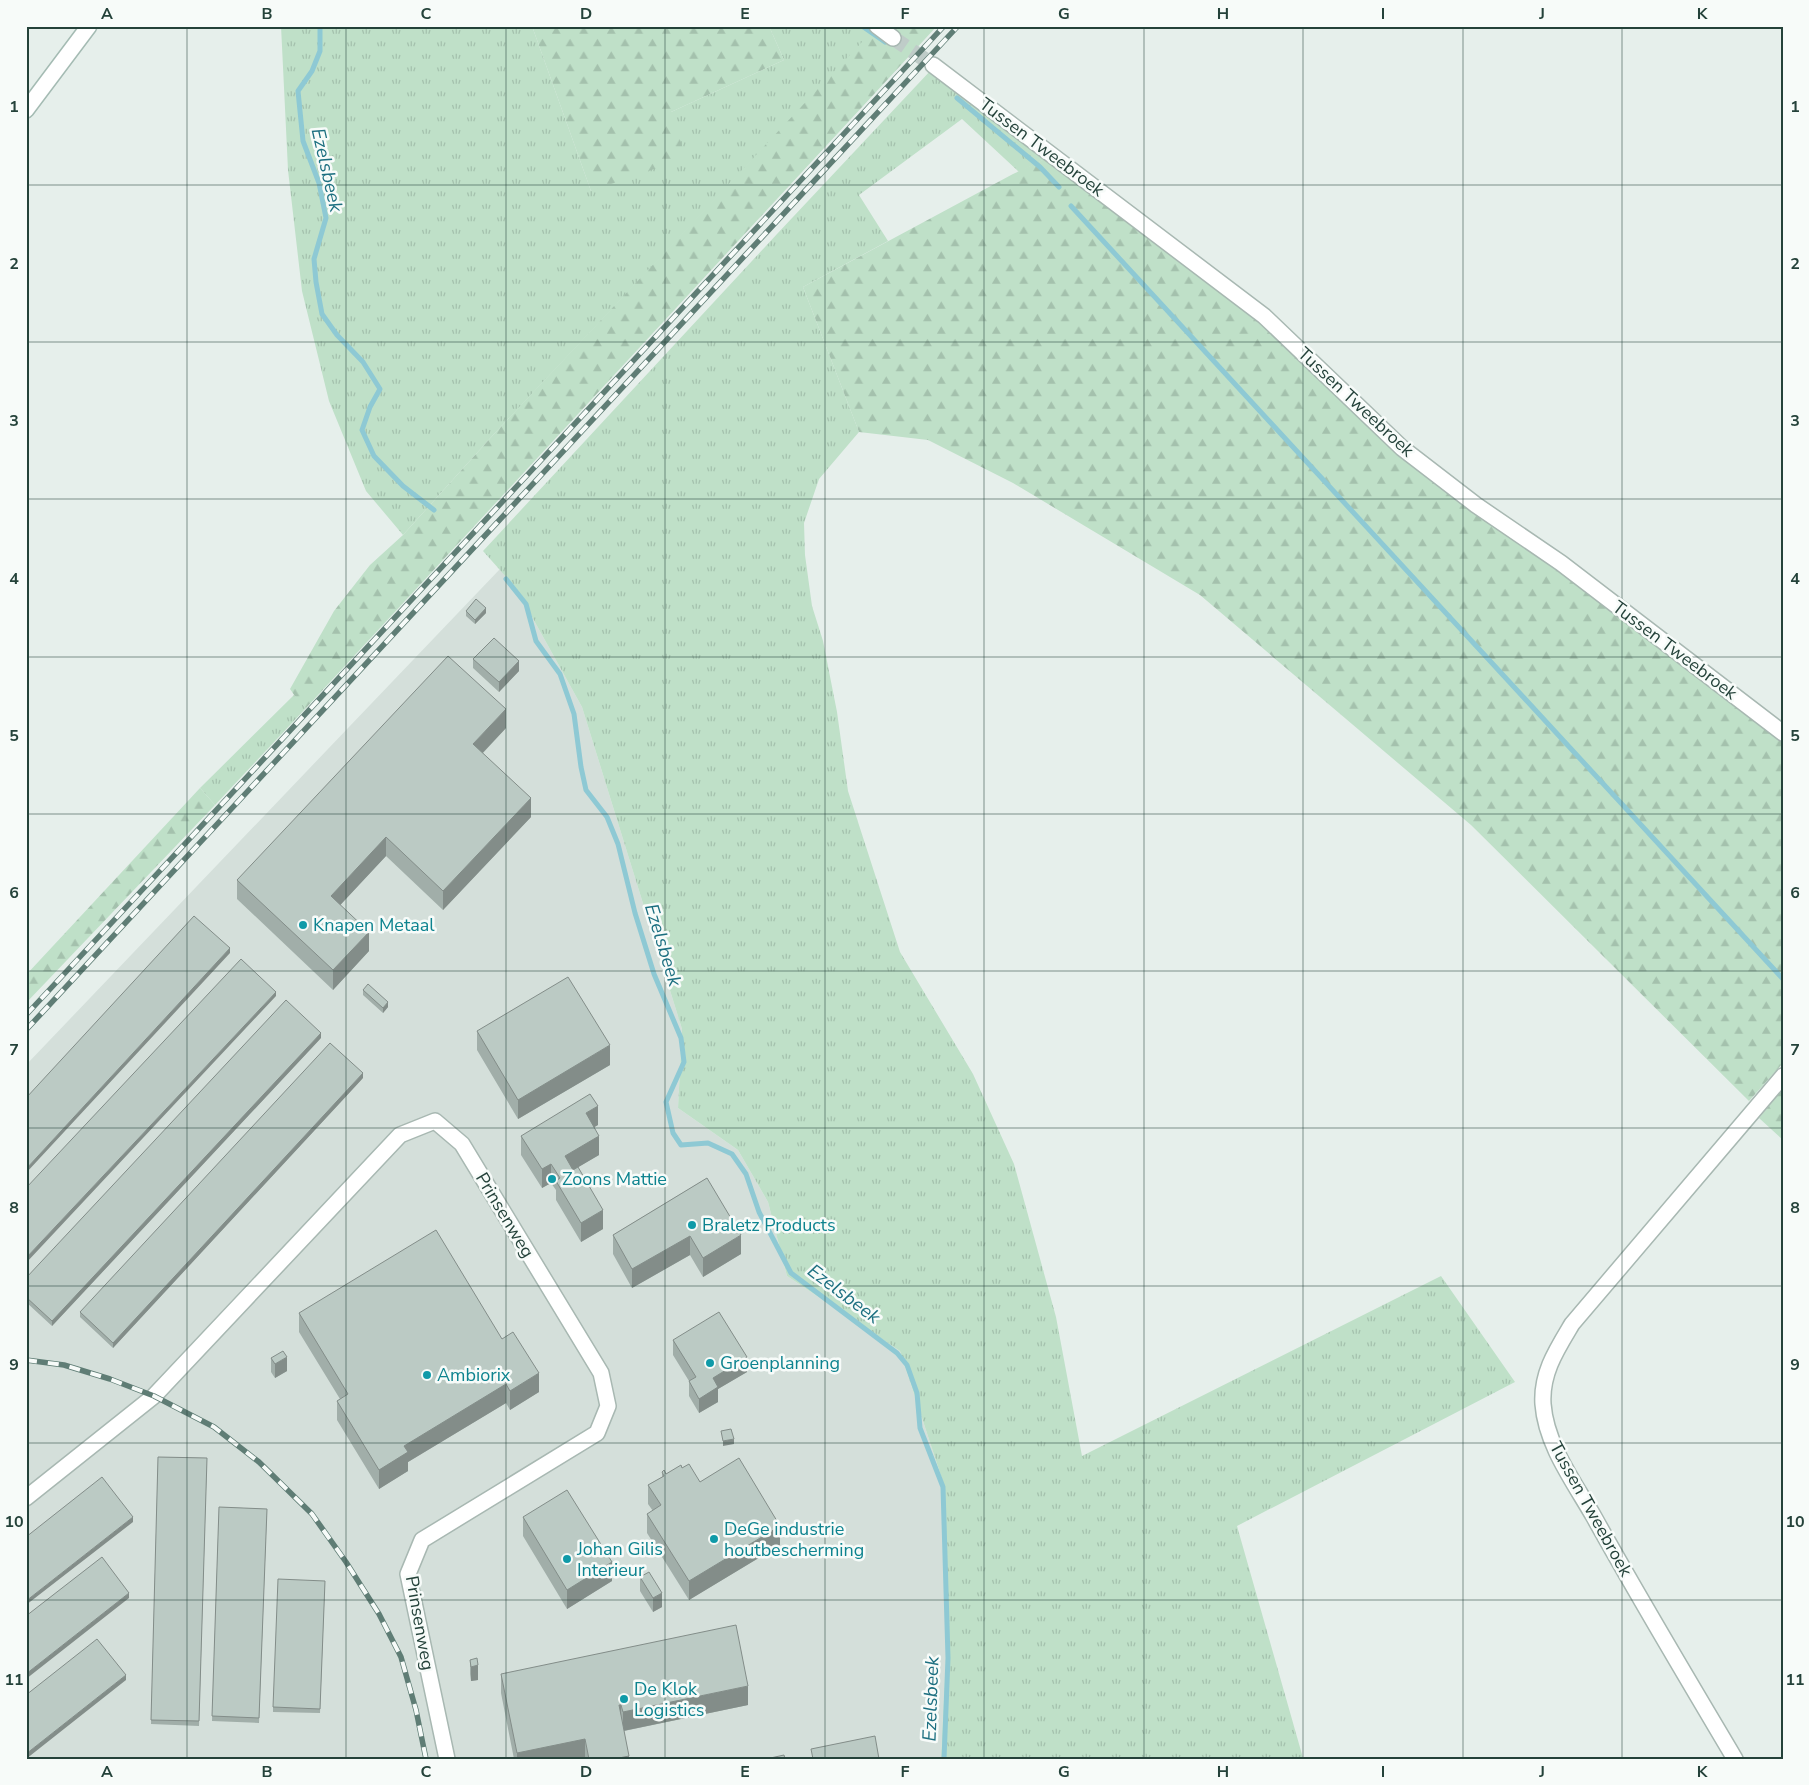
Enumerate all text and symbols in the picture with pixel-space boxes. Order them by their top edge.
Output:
text: A [101,3,113,25]
text: B [261,3,273,25]
text: C [421,3,432,25]
text: D [580,3,592,25]
text: E [740,3,750,25]
text: F [901,3,910,25]
text: G [1058,3,1070,25]
text: H [1217,3,1229,25]
text: I [1381,3,1385,25]
text: J [1538,3,1545,25]
text: K [1697,3,1709,25]
street label: Tussen Tweebroek [975,92,1110,203]
text: 1 [9,96,19,118]
text: 1 [1790,96,1800,118]
water label: Ezelsbeek [305,126,349,215]
text: 2 [9,253,19,275]
text: 2 [1790,253,1800,275]
street label: Tussen Tweebroek [1293,342,1420,463]
text: 3 [9,410,19,432]
text: 3 [1790,410,1800,432]
text: 4 [9,568,19,590]
text: 4 [1790,568,1800,590]
street label: Tussen Tweebroek [1608,595,1743,706]
text: 5 [9,725,19,747]
text: 5 [1790,725,1800,747]
text: 6 [9,882,19,904]
text: 6 [1790,882,1800,904]
water label: Ezelsbeek [638,900,688,990]
place label: Knapen Metaal [313,913,435,937]
marker: Knapen Metaal [297,919,309,931]
text: 7 [9,1039,19,1061]
text: 7 [1790,1039,1800,1061]
place label: Zoons Mattie [562,1167,667,1191]
street label: Prinsenweg [470,1168,540,1262]
marker: Zoons Mattie [546,1173,558,1185]
text: 8 [9,1197,19,1219]
text: 8 [1790,1197,1800,1219]
place label: Braletz Products [702,1213,836,1237]
marker: Braletz Products [686,1219,698,1231]
water label: Ezelsbeek [802,1258,886,1330]
place label: Groenplanning [720,1351,840,1375]
text: 9 [9,1354,19,1376]
text: 9 [1790,1354,1800,1376]
marker: Groenplanning [704,1357,716,1369]
place label: Ambiorix [437,1363,511,1387]
marker: Ambiorix [421,1369,433,1381]
street label: Tussen Tweebroek [1544,1437,1638,1582]
text: 10 [4,1511,24,1533]
text: 10 [1785,1511,1805,1533]
place label: DeGe industrie houtbescherming [724,1517,864,1562]
marker: DeGe industrie houtbescherming [708,1533,720,1545]
place label: Johan Gilis Interieur [576,1537,663,1582]
marker: Johan Gilis Interieur [561,1553,573,1565]
street label: Prinsenweg [400,1574,440,1672]
water label: Ezelsbeek [917,1655,945,1742]
text: 11 [4,1669,24,1691]
text: 11 [1785,1669,1805,1691]
place label: De Klok Logistics [634,1677,704,1722]
marker: De Klok Logistics [618,1693,630,1705]
text: A [101,1761,113,1783]
text: B [261,1761,273,1783]
text: C [421,1761,432,1783]
text: D [580,1761,592,1783]
text: E [740,1761,750,1783]
text: F [901,1761,910,1783]
text: G [1058,1761,1070,1783]
text: H [1217,1761,1229,1783]
text: I [1381,1761,1385,1783]
text: J [1538,1761,1545,1783]
text: K [1697,1761,1709,1783]

